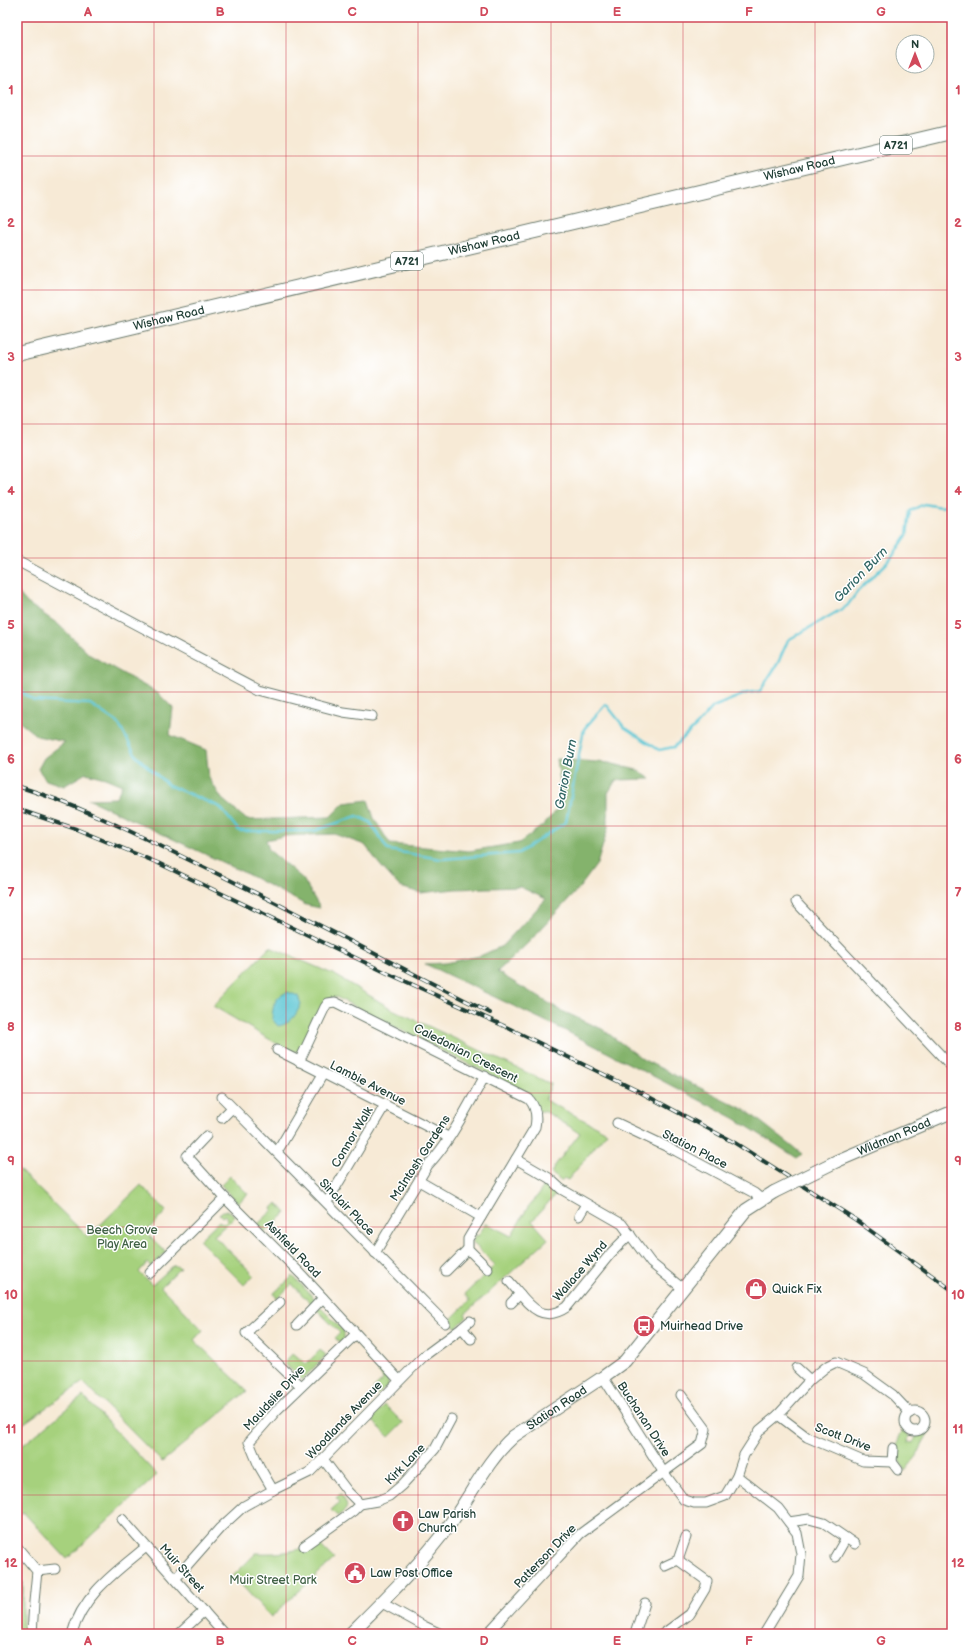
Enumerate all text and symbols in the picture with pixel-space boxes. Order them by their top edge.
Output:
text: A [83,4,92,20]
text: B [215,4,225,20]
text: C [347,4,357,20]
text: D [479,4,489,20]
text: E [613,4,622,20]
text: F [745,4,753,20]
text: G [876,4,886,20]
north arrow [895,34,935,74]
text: N [911,38,919,51]
text: 1 [8,82,14,98]
text: 1 [955,82,961,98]
road number: A721 [880,136,912,154]
street label: Wishaw Road [762,153,837,184]
text: 2 [7,215,15,231]
text: 2 [954,215,962,231]
street label: Wishaw Road [447,228,521,259]
road number: A721 [391,252,423,270]
street label: Wishaw Road [132,303,206,334]
text: 3 [7,349,15,365]
text: 3 [954,349,962,365]
text: 4 [7,483,15,499]
text: 4 [954,483,962,499]
water label: Garion Burn [830,544,891,606]
text: 5 [7,617,15,633]
text: 5 [954,617,962,633]
water label: Garion Burn [551,738,581,811]
text: 6 [7,751,15,767]
text: 6 [954,751,962,767]
text: 7 [7,885,15,901]
text: 7 [954,885,962,901]
text: 8 [7,1019,15,1035]
text: 8 [954,1019,962,1035]
street label: Caledonian Crescent [411,1021,521,1086]
street label: Lambie Avenue [327,1058,408,1109]
street label: Connor Walk [328,1104,377,1170]
street label: McIntosh Gardens [387,1112,454,1204]
street label: Wildman Road [855,1115,933,1159]
street label: Station Place [660,1127,730,1172]
text: 9 [7,1153,15,1169]
text: 9 [954,1153,962,1169]
street label: Sinclair Place [316,1176,378,1239]
street label: Ashfield Road [261,1217,324,1281]
park label: Beech Grove Play Area [86,1223,158,1252]
street label: Wallace Wynd [550,1238,611,1305]
shop icon: Quick Fix [743,1276,769,1302]
place label: Quick Fix [772,1282,822,1297]
text: 10 [4,1287,18,1303]
text: 10 [951,1287,965,1303]
bus stop icon: Muirhead Drive [631,1313,657,1339]
place label: Muirhead Drive [660,1319,743,1334]
street label: Mauldslie Drive [240,1363,308,1434]
street label: Woodlands Avenue [303,1378,386,1463]
street label: Buchanan Drive [614,1379,673,1460]
street label: Station Road [524,1383,590,1434]
street label: Scott Drive [813,1420,873,1455]
text: 11 [6,1421,16,1437]
text: 11 [953,1421,963,1437]
street label: Kirk Lane [382,1441,429,1488]
place label: Law Parish Church [418,1507,477,1536]
church icon: Law Parish Church [390,1508,416,1534]
street label: Patterson Drive [511,1521,580,1592]
street label: Muir Street [156,1541,208,1596]
text: 12 [4,1555,18,1571]
text: 12 [951,1555,965,1571]
public building icon: Law Post Office [342,1560,368,1586]
place label: Law Post Office [370,1566,453,1581]
park label: Muir Street Park [229,1573,317,1588]
text: A [83,1633,92,1649]
text: B [215,1633,225,1649]
text: C [347,1633,357,1649]
text: D [479,1633,489,1649]
text: E [613,1633,622,1649]
text: F [745,1633,753,1649]
text: G [876,1633,886,1649]

